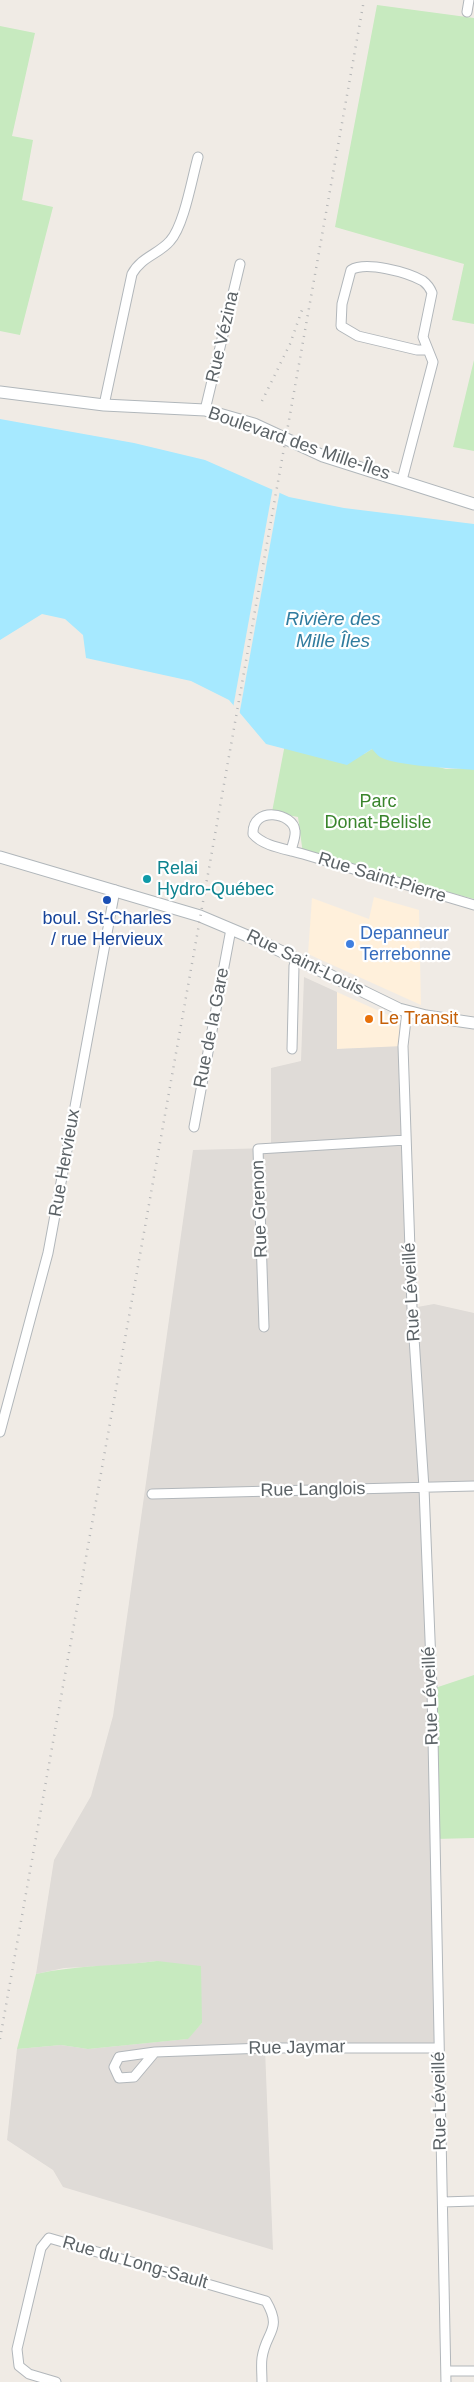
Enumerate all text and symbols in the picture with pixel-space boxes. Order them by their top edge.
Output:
street label: Rue Vézina [202,289,244,385]
street label: Boulevard des Mille-Îles [205,403,393,485]
water label: Rivière des Mille Îles [285,609,381,653]
park label: Parc Donat-Belisle [324,791,432,834]
street label: Rue Saint-Pierre [315,848,449,908]
place label: Relai Hydro-Québec [157,858,274,901]
marker: Relai Hydro-Québec [141,873,153,885]
marker: boul. St-Charles / rue Hervieux [101,894,113,906]
place label: boul. St-Charles / rue Hervieux [42,908,172,951]
place label: Depanneur Terrebonne [360,923,451,966]
street label: Rue Saint-Louis [243,925,367,1001]
marker: Depanneur Terrebonne [344,938,356,950]
street label: Rue de la Gare [190,966,234,1090]
place label: Le Transit [379,1008,458,1030]
marker: Le Transit [363,1013,375,1025]
street label: Rue Hervieux [45,1107,85,1219]
street label: Rue Grenon [247,1160,273,1258]
street label: Rue Léveillé [399,1242,425,1342]
street label: Rue Langlois [260,1478,366,1502]
street label: Rue Léveillé [418,1646,444,1746]
street label: Rue Jaymar [248,2036,346,2060]
street label: Rue Léveillé [428,2051,452,2151]
street label: Rue du Long-Sault [60,2232,210,2294]

